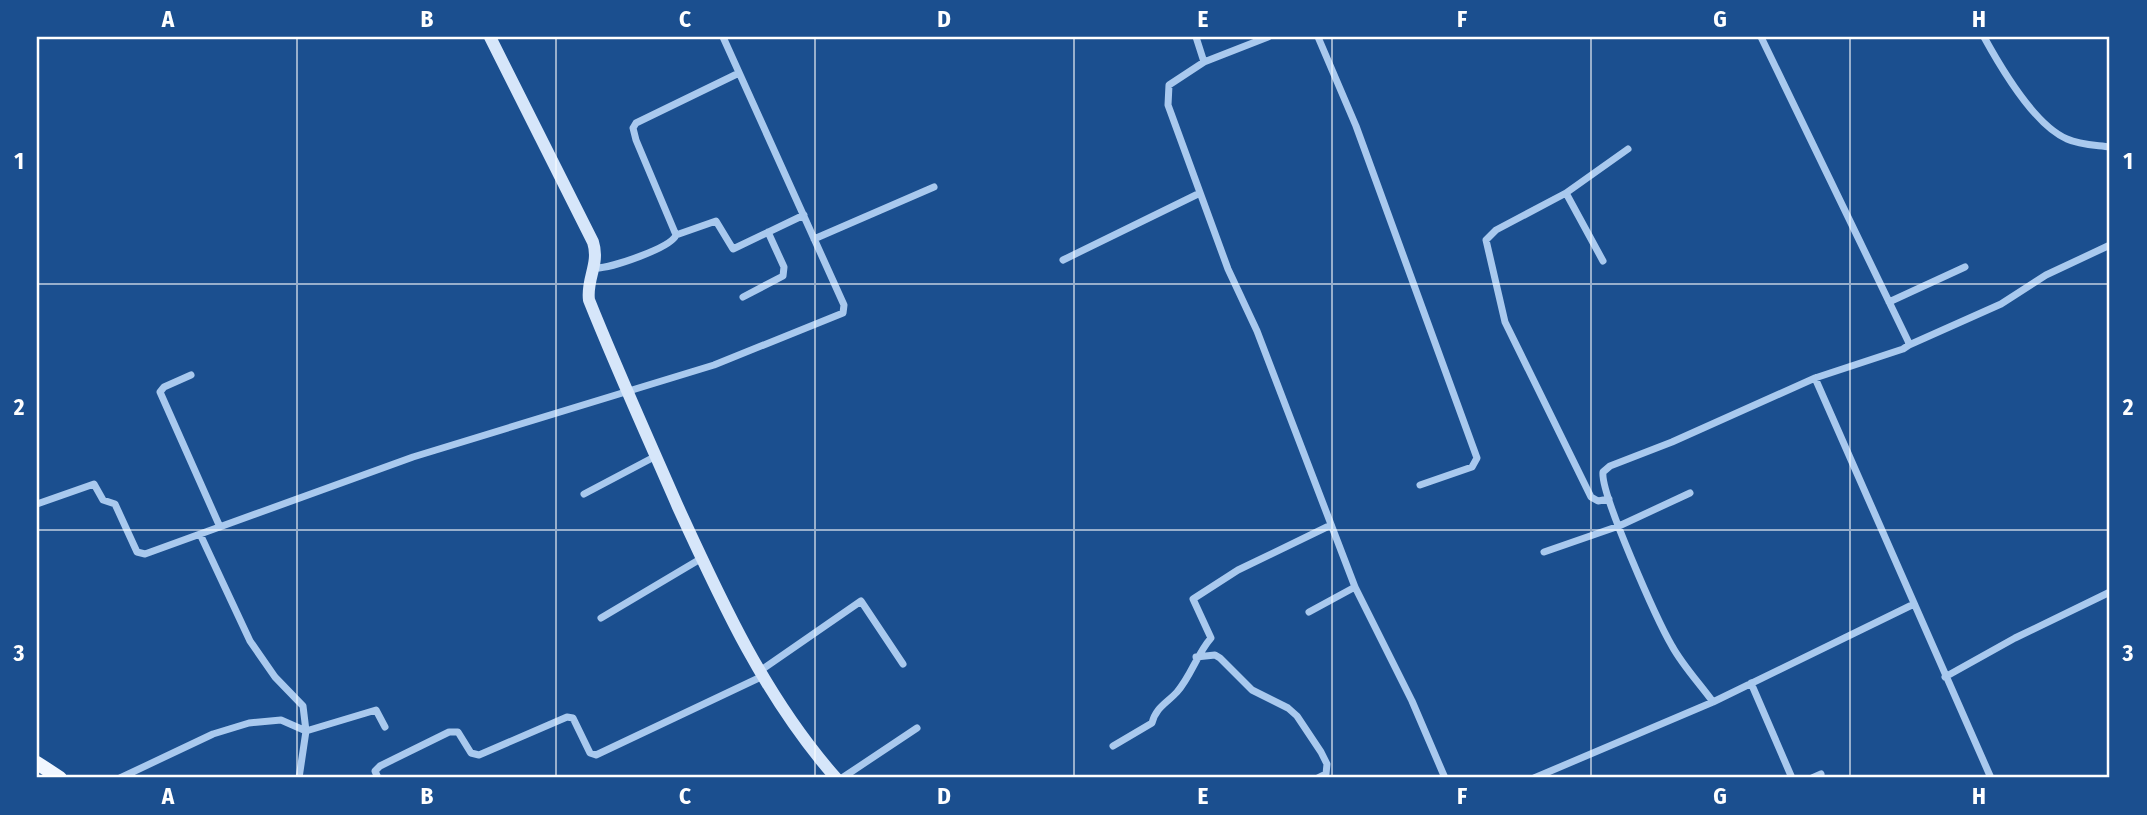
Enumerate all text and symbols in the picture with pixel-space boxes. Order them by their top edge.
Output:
text: A [161,5,175,33]
text: B [421,5,434,33]
text: C [679,5,691,33]
text: D [937,5,951,33]
text: E [1198,5,1209,33]
text: F [1457,5,1467,33]
text: G [1713,5,1727,33]
text: H [1972,5,1986,33]
text: 1 [14,147,24,175]
text: 1 [2123,147,2133,175]
text: 2 [13,393,25,421]
text: 2 [2122,393,2134,421]
text: 3 [13,639,25,667]
text: 3 [2122,639,2134,667]
text: A [161,782,175,810]
text: B [421,782,434,810]
text: C [679,782,691,810]
text: D [937,782,951,810]
text: E [1198,782,1209,810]
text: F [1457,782,1467,810]
text: G [1713,782,1727,810]
text: H [1972,782,1986,810]

